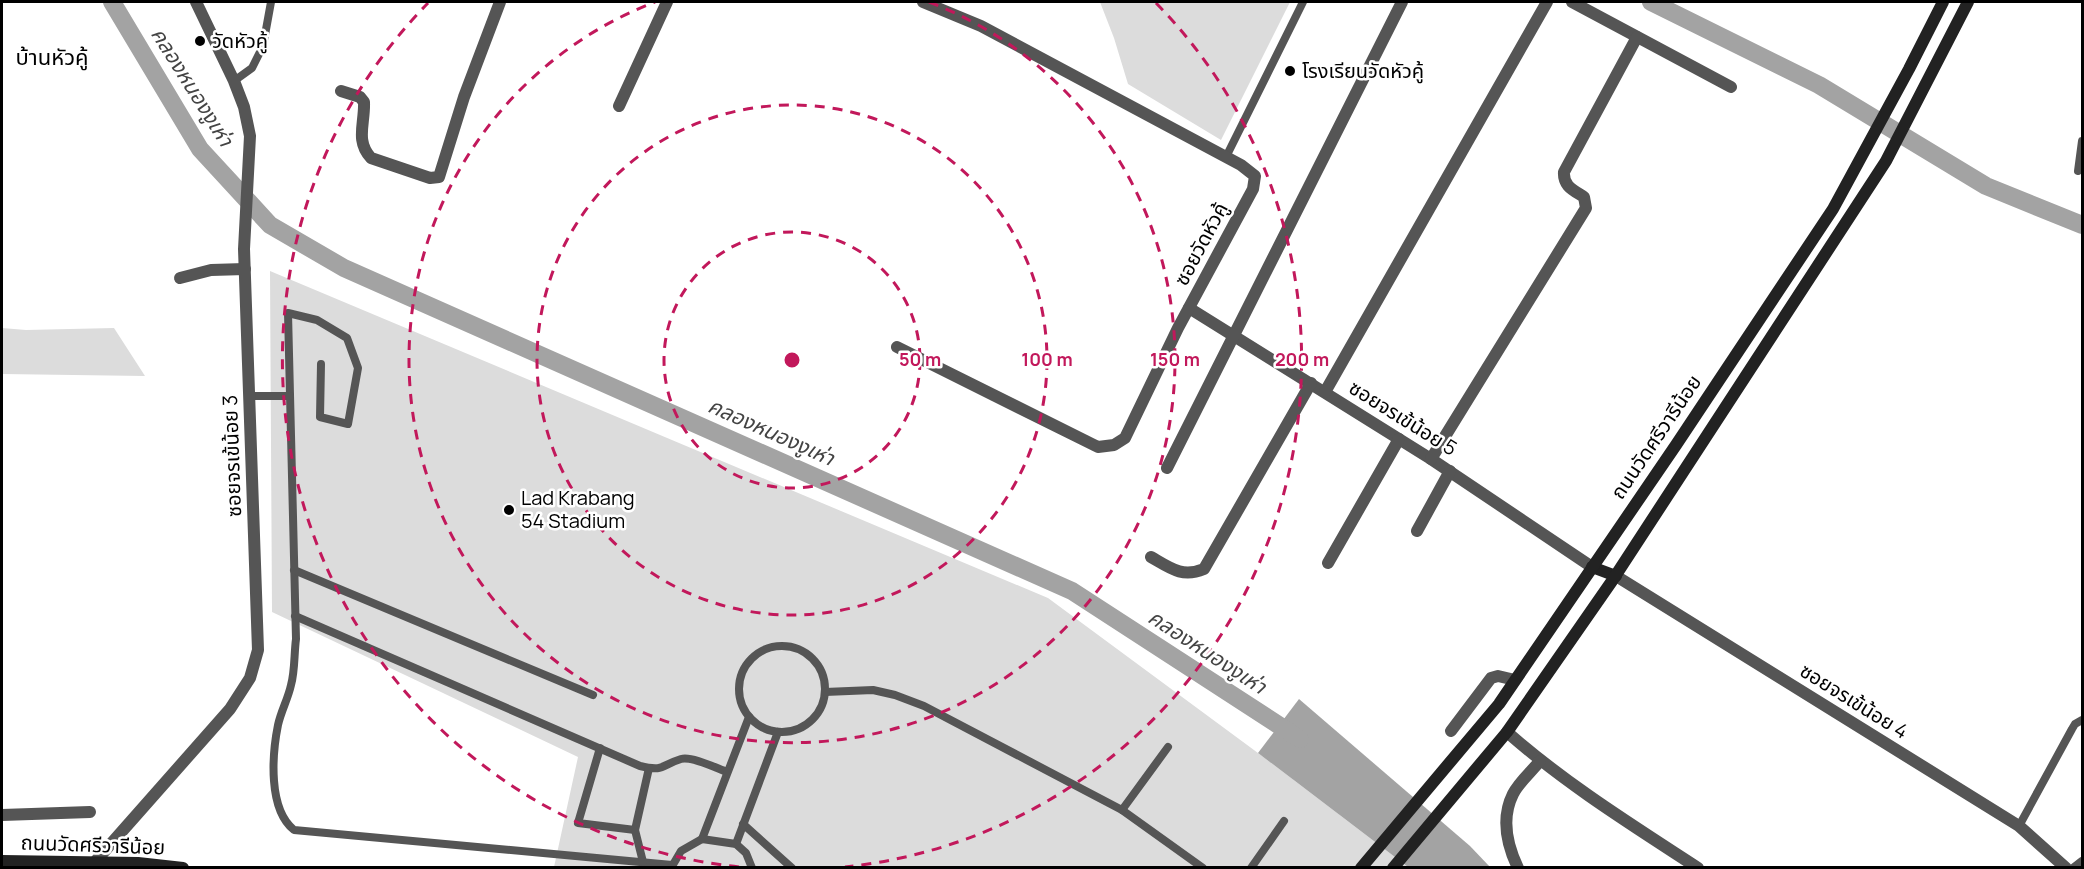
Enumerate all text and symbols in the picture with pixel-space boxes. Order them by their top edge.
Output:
water label: คลองหนองงูเห่า [145,22,241,152]
place label: วัดหัวคู้ [212,27,268,54]
marker: วัดหัวคู้ [193,34,207,48]
district label: บ้านหัวคู้ [16,42,88,72]
place label: โรงเรียนวัดหัวคู้ [1302,57,1424,84]
marker: โรงเรียนวัดหัวคู้ [1283,64,1297,78]
street label: ซอยวัดหัวคู้ [1167,197,1234,290]
text: 50 m [899,347,941,371]
text: 100 m [1021,347,1073,371]
text: 150 m [1150,347,1200,371]
text: 200 m [1275,347,1329,371]
centre of rings [782,350,802,370]
street label: ถนนวัดศรีวารีน้อย [1604,369,1707,504]
street label: ซอยจรเข้น้อย 5 [1344,374,1462,462]
water label: คลองหนองงูเห่า [704,391,840,472]
street label: ซอยจรเข้น้อย 3 [216,394,247,518]
place label: Lad Krabang 54 Stadium [521,484,635,534]
marker: Lad Krabang 54 Stadium [502,503,516,517]
water label: คลองหนองงูเห่า [1143,603,1273,700]
street label: ซอยจรเข้น้อย 4 [1795,657,1914,745]
street label: ถนนวัดศรีวารีน้อย [20,828,166,861]

